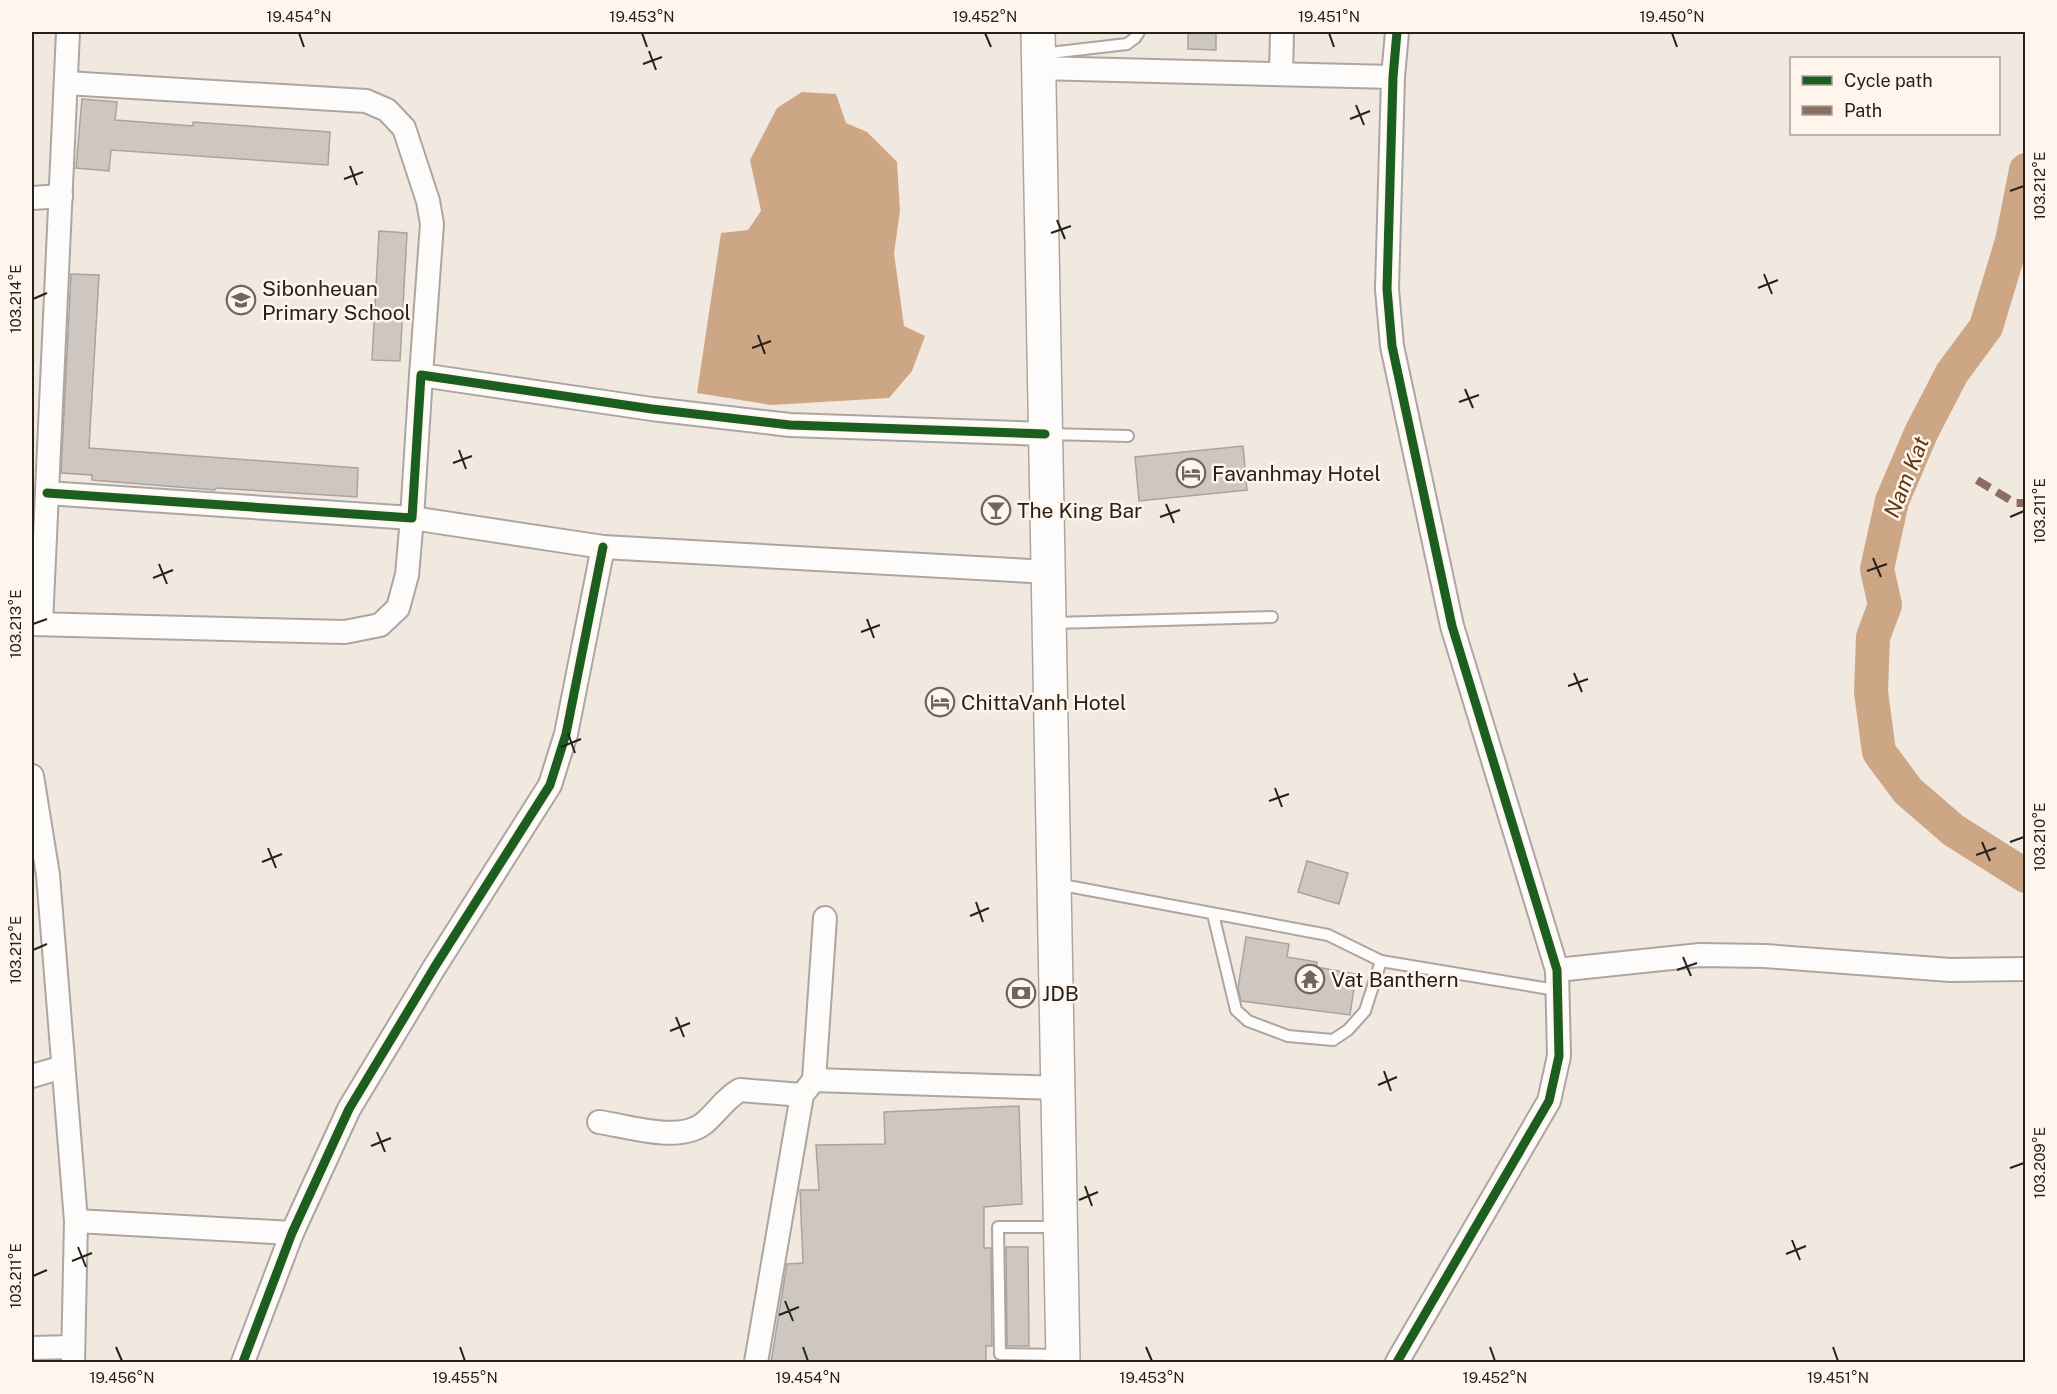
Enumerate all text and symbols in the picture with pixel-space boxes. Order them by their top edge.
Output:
text: 19.454°N [266,8,332,25]
text: 19.453°N [609,8,675,25]
text: 19.452°N [953,8,1017,25]
text: 19.451°N [1298,8,1360,25]
text: 19.450°N [1639,8,1705,25]
legend [1790,57,2000,135]
text: Cycle path [1844,70,1933,91]
text: Path [1844,100,1882,121]
text: 103.212°E [2031,152,2048,220]
text: 103.214°E [7,264,24,334]
place label: Sibonheuan Primary School [262,276,411,325]
school or university icon: Sibonheuan Primary School [225,284,257,316]
water label: Nam Kat [1878,432,1934,521]
hotel icon: Favanhmay Hotel [1175,457,1207,489]
place label: Favanhmay Hotel [1212,461,1381,486]
text: 103.211°E [2031,478,2048,544]
bar icon: The King Bar [980,494,1012,526]
place label: The King Bar [1017,498,1142,523]
text: 103.213°E [7,589,24,659]
hotel icon: ChittaVanh Hotel [924,686,956,718]
place label: ChittaVanh Hotel [961,690,1126,715]
text: 103.210°E [2031,803,2048,871]
text: 103.212°E [7,916,24,984]
temple icon: Vat Banthern [1294,963,1326,995]
place label: Vat Banthern [1331,967,1459,992]
bank icon: JDB [1005,977,1037,1009]
place label: JDB [1042,981,1079,1006]
text: 103.209°E [2031,1127,2048,1199]
text: 103.211°E [7,1243,24,1309]
text: 19.456°N [89,1369,155,1386]
text: 19.455°N [432,1369,498,1386]
text: 19.454°N [775,1369,841,1386]
text: 19.453°N [1119,1369,1185,1386]
text: 19.452°N [1463,1369,1527,1386]
text: 19.451°N [1807,1369,1869,1386]

